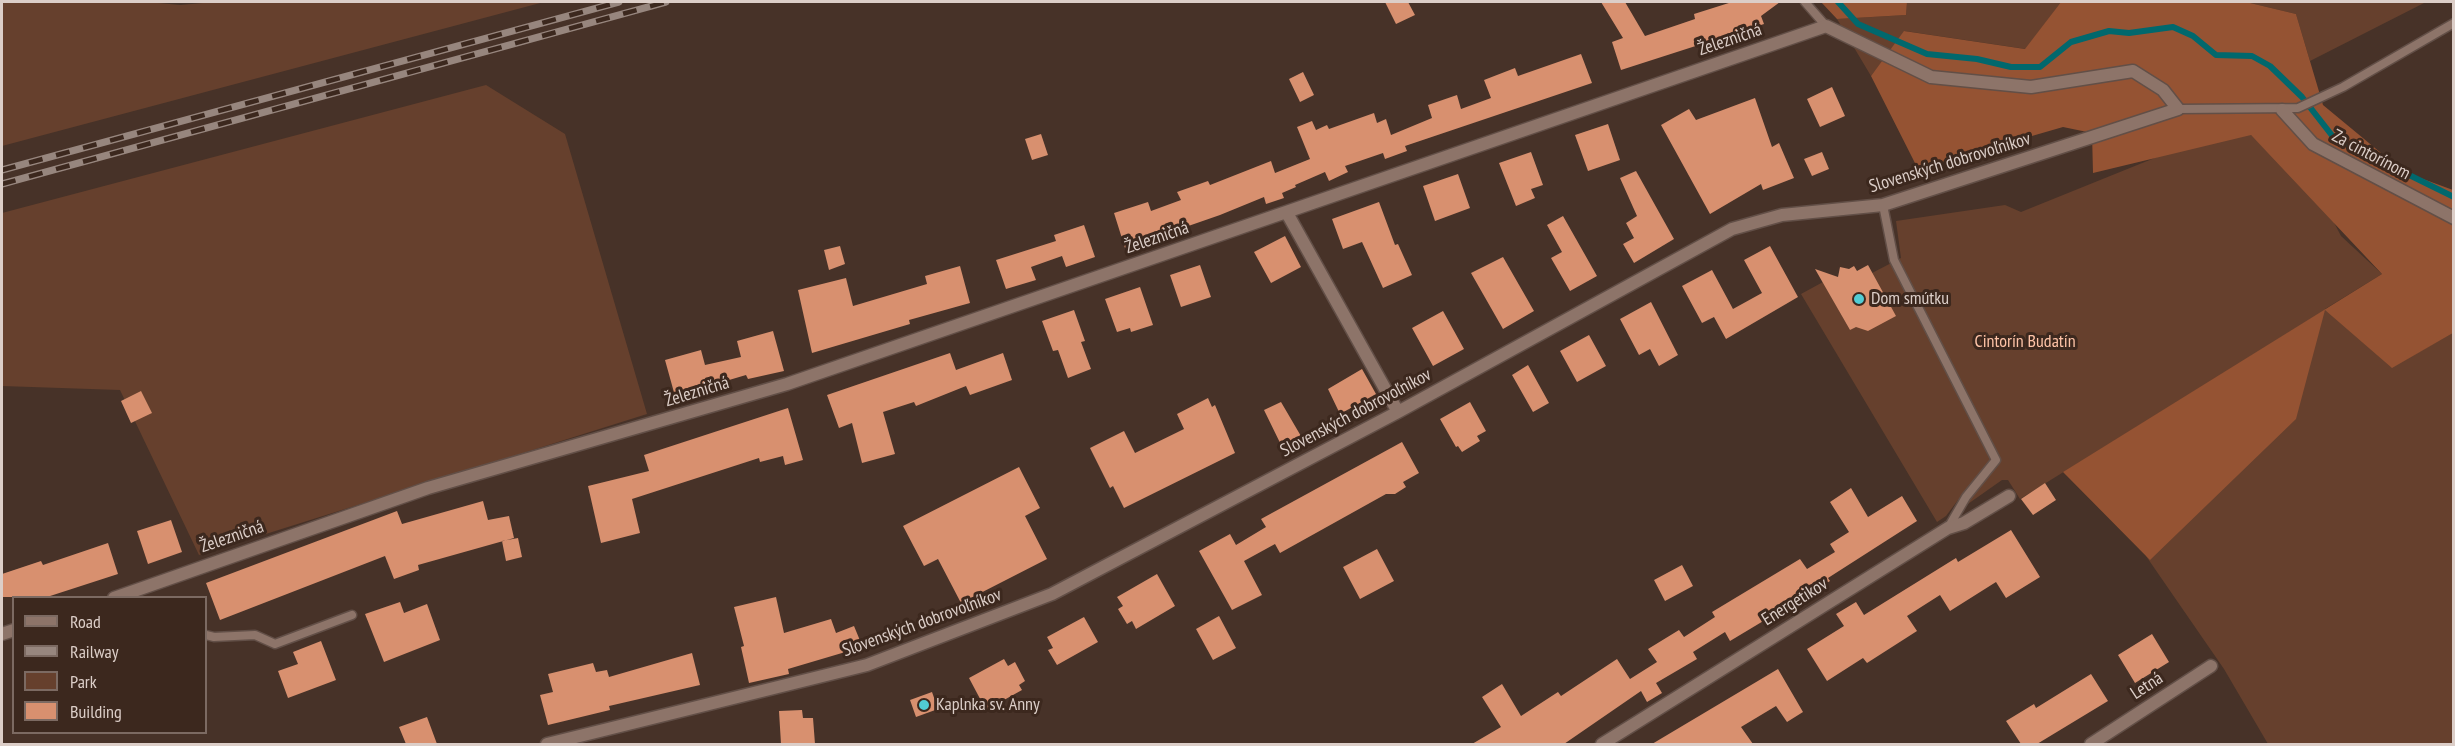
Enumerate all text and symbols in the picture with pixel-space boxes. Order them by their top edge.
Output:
street label: Železničná [1695,19,1765,61]
street label: Za cintorínom [2328,125,2414,185]
street label: Slovenských dobrovoľníkov [1867,128,2033,198]
street label: Železničná [1122,217,1192,259]
place label: Dom smútku [1871,288,1949,310]
marker: Dom smútku [1852,292,1866,306]
park label: Cintorín Budatín [1974,331,2076,353]
street label: Slovenských dobrovoľníkov [1277,364,1435,462]
street label: Železničná [662,372,732,412]
street label: Železničná [197,516,267,558]
street label: Energetikov [1758,573,1832,631]
street label: Slovenských dobrovoľníkov [839,584,1005,662]
legend [12,596,207,734]
text: Road [70,610,101,633]
text: Railway [70,640,119,663]
street label: Letná [2127,668,2167,704]
text: Park [70,670,97,693]
place label: Kaplnka sv. Anny [936,694,1040,716]
marker: Kaplnka sv. Anny [917,698,931,712]
text: Building [70,700,122,723]

